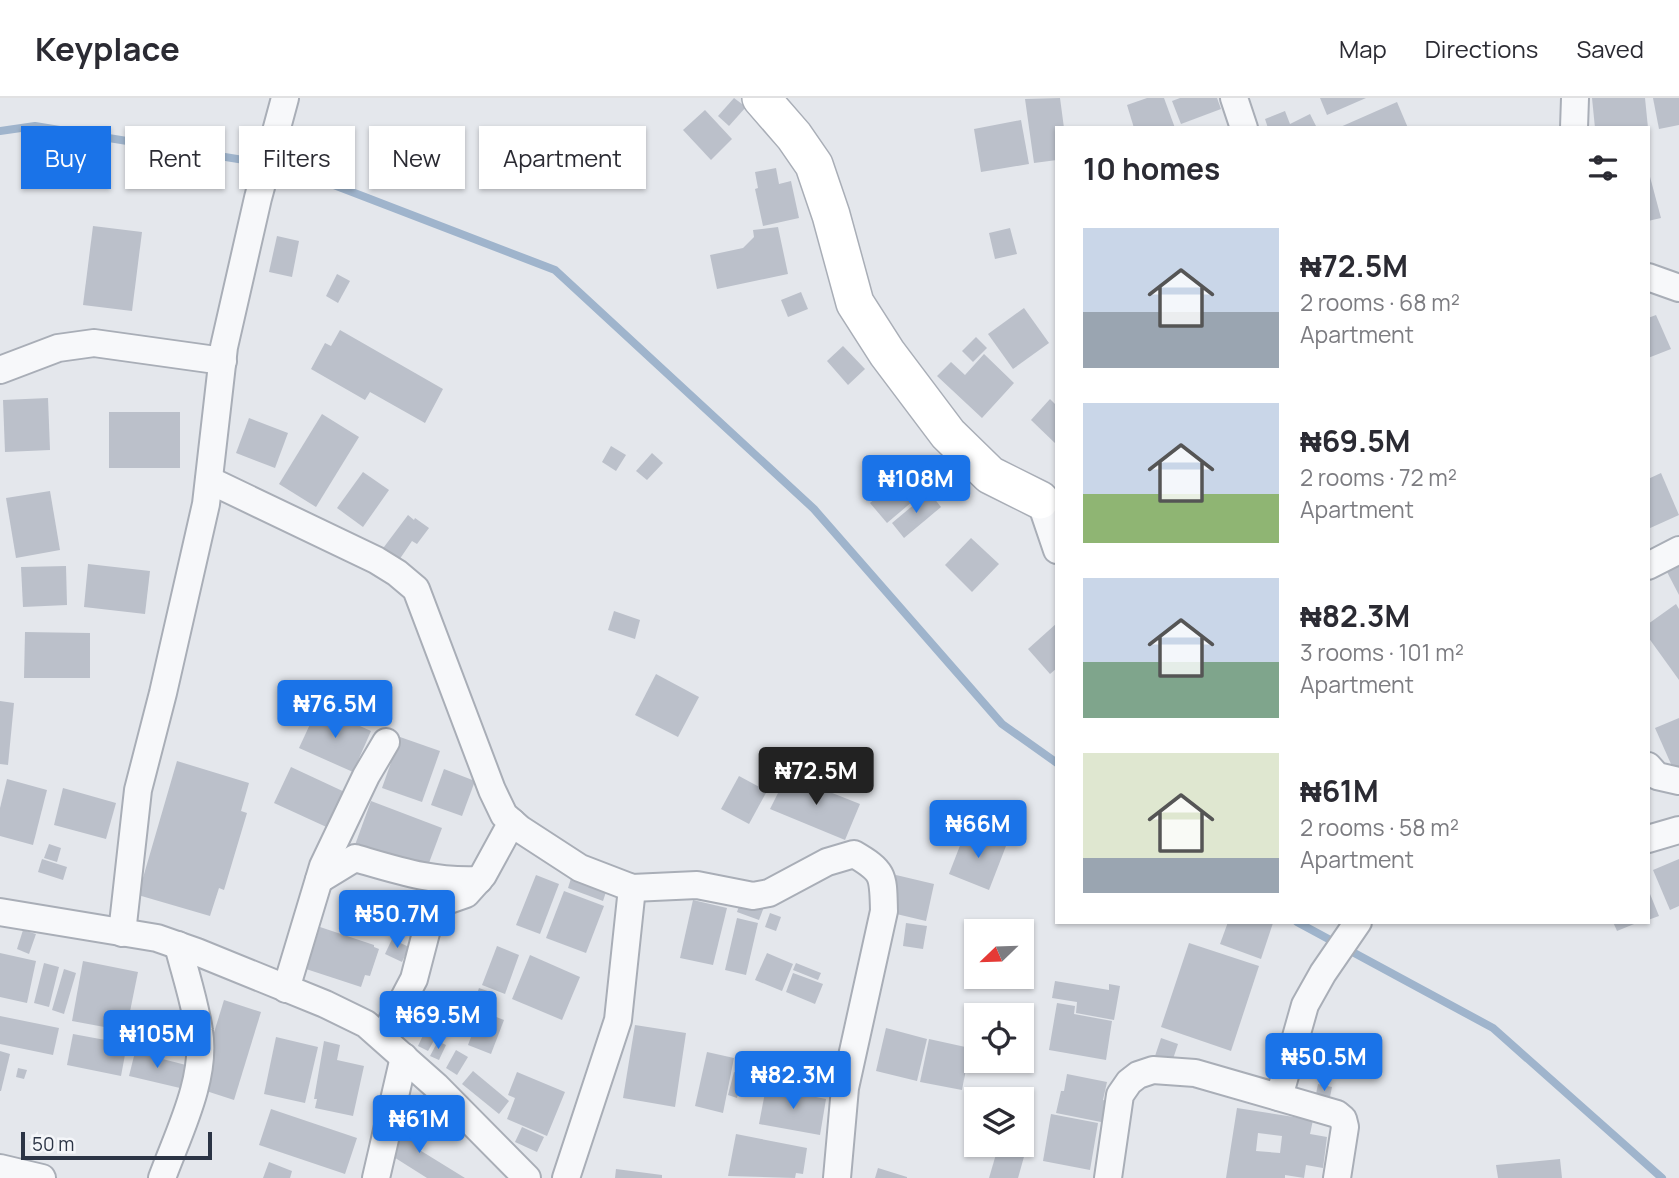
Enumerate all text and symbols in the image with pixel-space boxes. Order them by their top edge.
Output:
text: Keyplace [35,26,180,71]
text: Map [1339,32,1387,65]
text: Directions [1425,32,1538,65]
text: Saved [1576,32,1644,65]
chip: Buy [21,126,111,189]
chip: Rent [125,126,225,189]
chip: Filters [239,126,355,189]
chip: New [369,126,465,189]
chip: Apartment [479,126,646,189]
text: 10 homes [1083,148,1220,189]
icon: filters [1584,149,1622,187]
text: ₦72.5M [1300,245,1408,286]
icon: home [1139,256,1223,340]
text: 2 rooms · 68 m² [1300,286,1460,318]
text: Apartment [1300,318,1414,350]
text: ₦69.5M [1300,420,1410,461]
icon: home [1139,431,1223,515]
pin: ₦108M [867,456,965,515]
text: 2 rooms · 72 m² [1300,461,1457,493]
text: ₦108M [878,462,954,494]
text: Apartment [1300,493,1414,525]
text: ₦82.3M [1300,595,1410,636]
icon: home [1139,606,1223,690]
text: 3 rooms · 101 m² [1300,636,1464,668]
text: Apartment [1300,668,1414,700]
pin: ₦76.5M [278,680,392,740]
text: ₦76.5M [293,687,377,719]
pin: ₦72.5M [759,748,873,807]
text: ₦72.5M [775,754,857,786]
text: ₦61M [1300,770,1379,811]
icon: home [1139,781,1223,865]
pin: ₦66M [937,800,1019,860]
text: ₦66M [946,807,1010,839]
text: 2 rooms · 58 m² [1300,811,1459,843]
text: Apartment [1300,843,1414,875]
pin: ₦50.7M [340,890,454,950]
text: ₦50.7M [355,897,439,929]
north arrow [964,919,1034,989]
map controls [964,919,1034,1157]
pin: ₦69.5M [381,992,495,1051]
text: ₦69.5M [396,998,480,1030]
button: locate [964,1003,1034,1073]
pin: ₦105M [108,1010,206,1070]
text: ₦105M [120,1017,194,1049]
pin: ₦50.5M [1267,1034,1381,1093]
text: ₦50.5M [1281,1040,1367,1072]
pin: ₦82.3M [736,1052,850,1111]
text: ₦82.3M [751,1058,835,1090]
button: layers [964,1087,1034,1157]
pin: ₦61M [378,1096,460,1155]
text: ₦61M [389,1102,449,1134]
scale bar [21,1129,212,1161]
text: 50 m [32,1131,74,1157]

